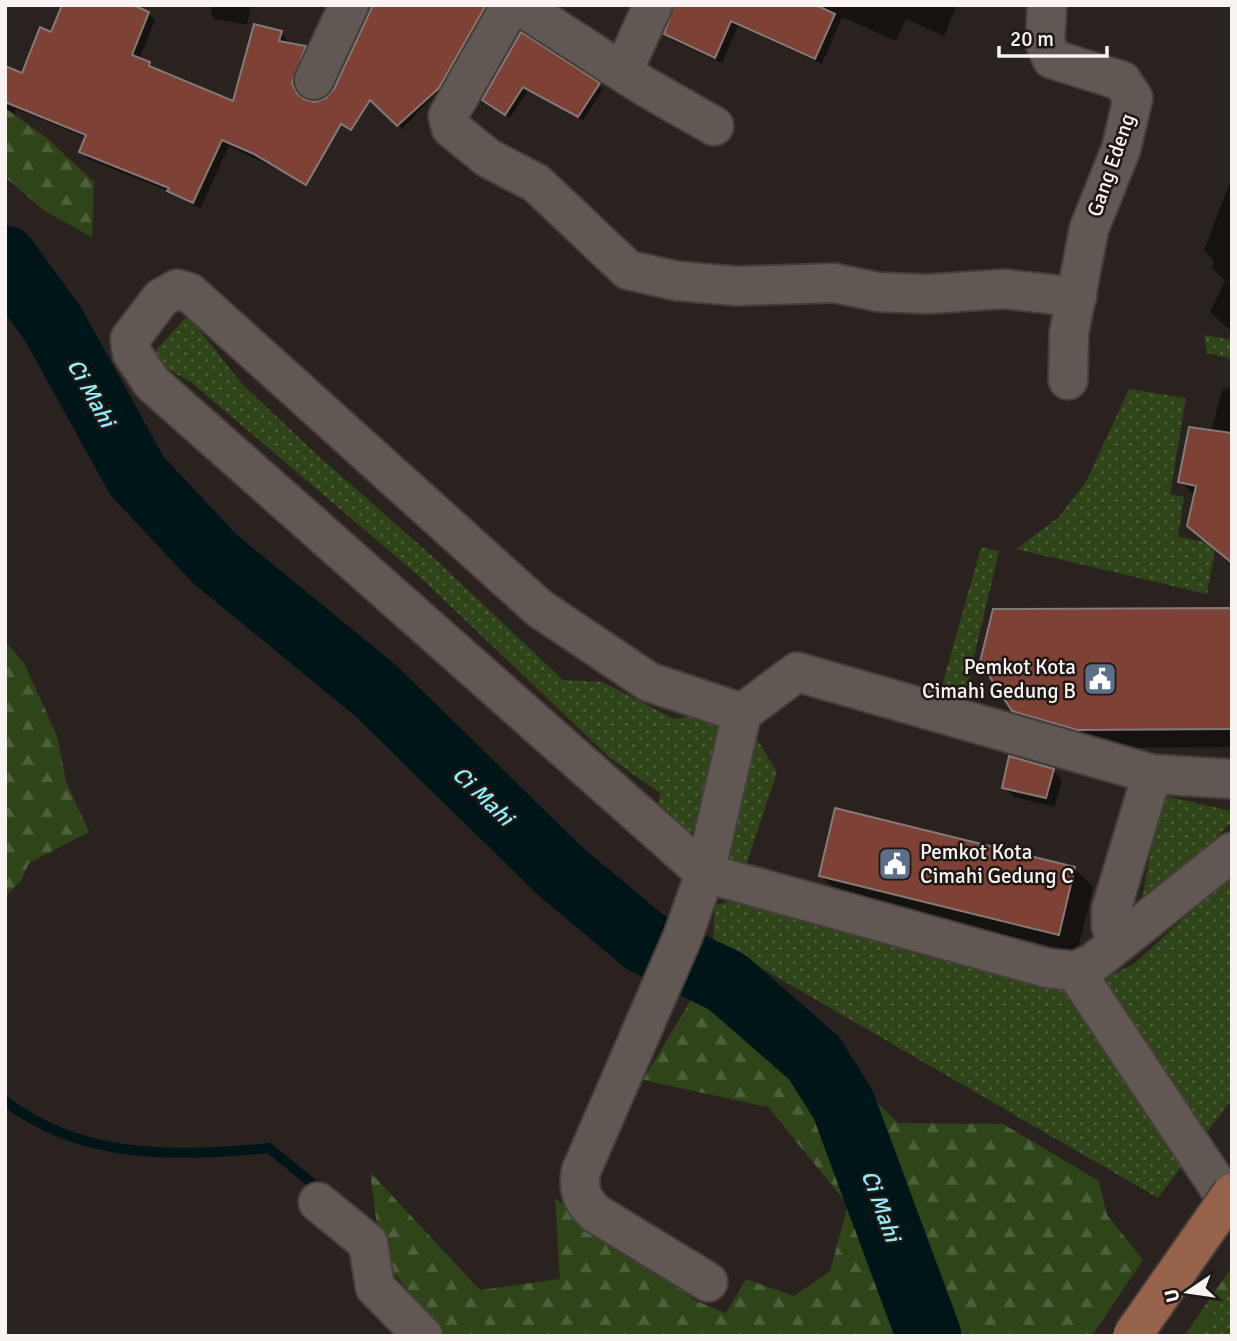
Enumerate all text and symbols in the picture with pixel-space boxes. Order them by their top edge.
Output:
scale bar [999,14,1108,58]
text: 20 m [1010,26,1054,52]
street label: Gang Edeng [1081,110,1141,220]
water label: Ci Mahi [60,354,123,435]
place label: Pemkot Kota Cimahi Gedung B [922,654,1076,704]
public building icon: Pemkot Kota Cimahi Gedung B [1081,660,1119,698]
water label: Ci Mahi [446,760,522,834]
place label: Pemkot Kota Cimahi Gedung C [920,839,1074,889]
public building icon: Pemkot Kota Cimahi Gedung C [876,845,914,883]
water label: Ci Mahi [855,1166,908,1248]
north arrow [1153,1257,1223,1327]
text: U [1159,1287,1186,1305]

